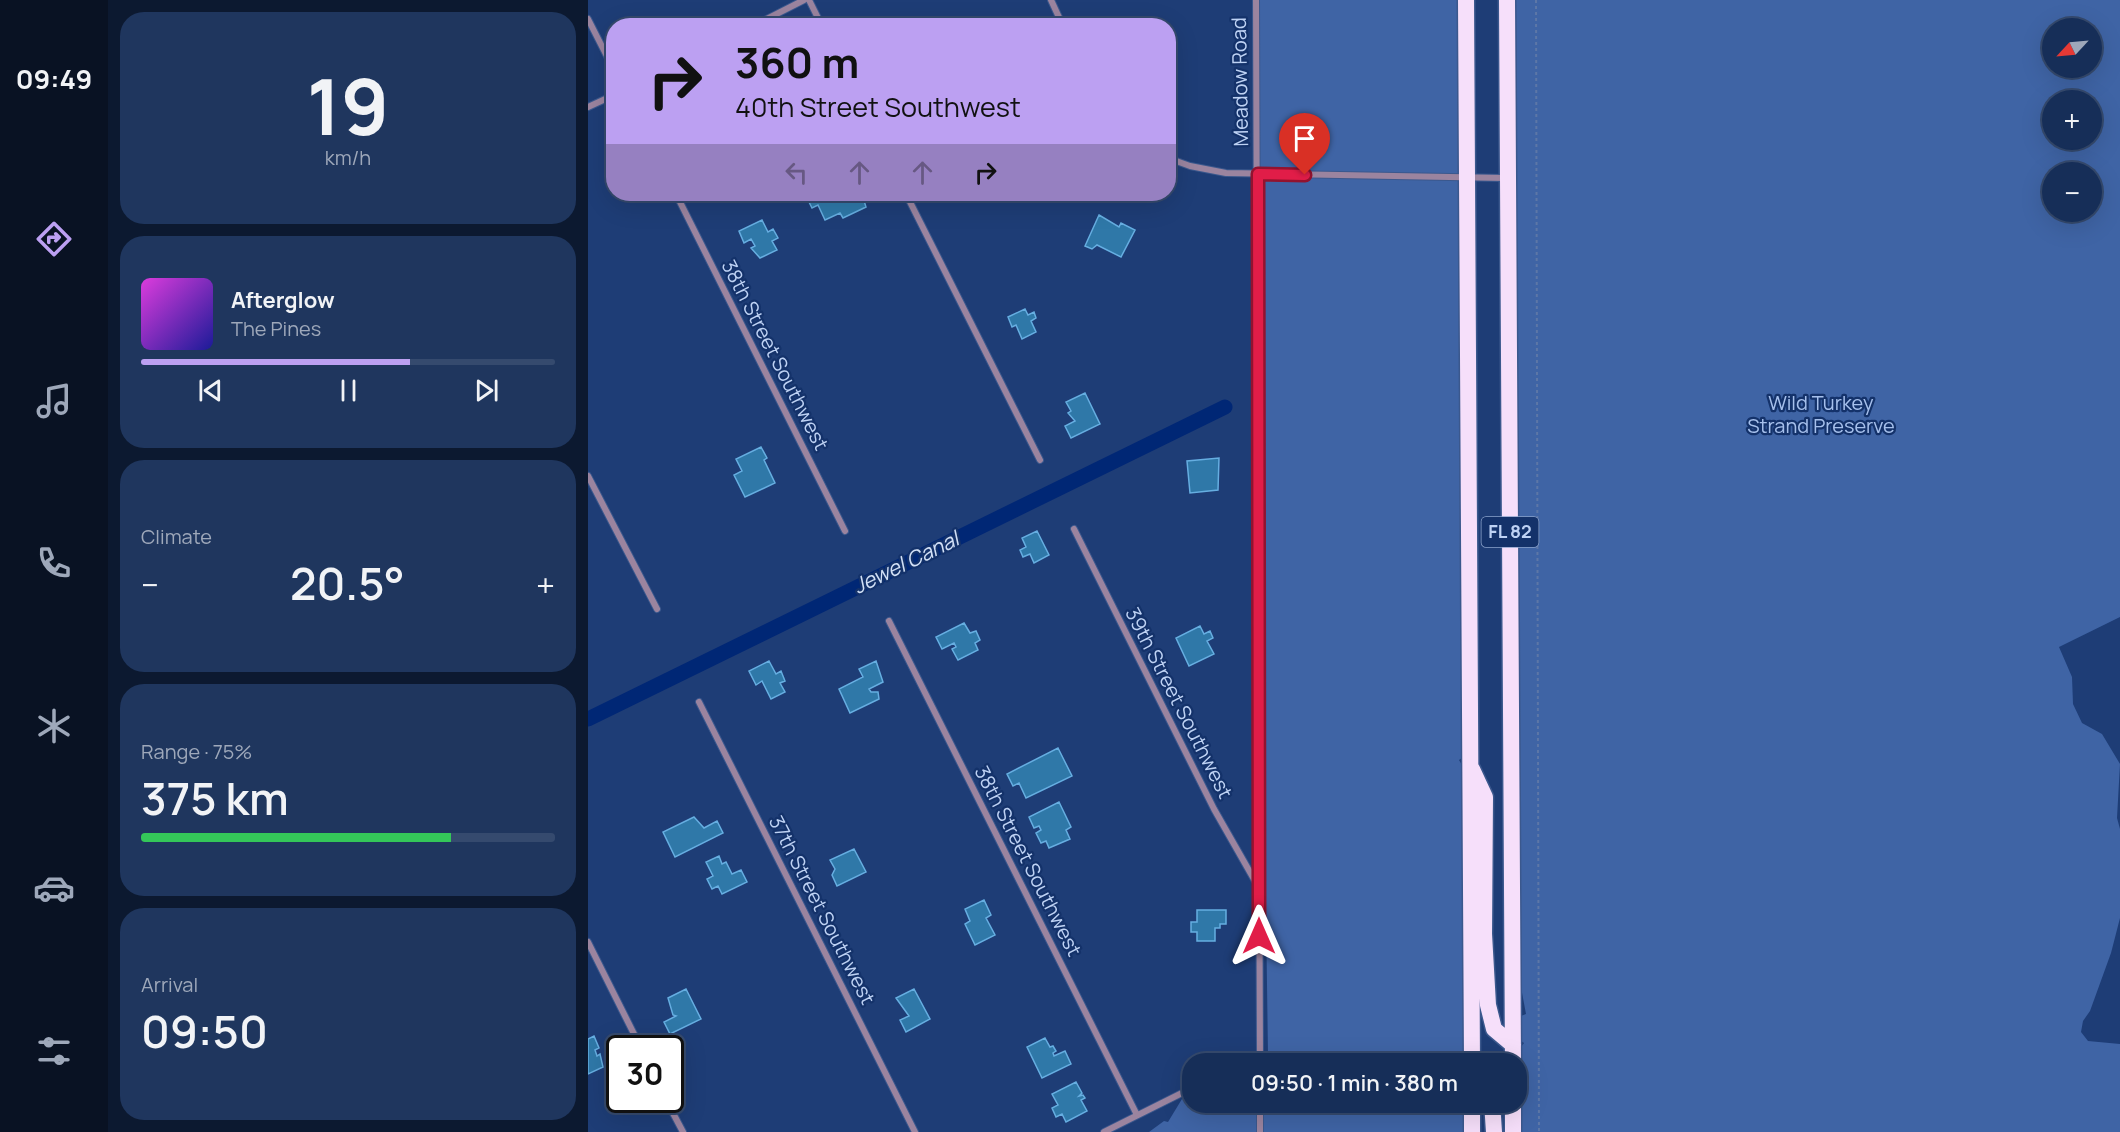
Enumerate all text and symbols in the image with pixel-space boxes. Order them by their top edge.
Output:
street label: Meadow Road [1225,17,1254,147]
north arrow [2042,18,2102,78]
map controls [2042,18,2102,222]
text: 360 m [735,33,859,91]
icon: right [636,42,714,120]
text: 19 [307,52,389,158]
text: 09:49 [16,60,92,97]
text: 40th Street Southwest [735,88,1021,125]
button: + [2042,90,2102,150]
pin [1279,113,1330,175]
icon: arrive [1288,122,1321,155]
text: km/h [325,144,371,171]
icon: left [780,156,813,189]
icon: ahead [843,156,876,189]
icon: ahead [906,156,939,189]
icon: right [969,156,1002,189]
button: − [2042,162,2102,222]
icon: directions [33,218,75,260]
street label: 38th Street Southwest [716,255,835,455]
text: Afterglow [231,285,335,315]
text: The Pines [231,315,321,342]
icon: previous [194,374,227,407]
icon: pause [332,374,365,407]
icon: next [470,374,503,407]
icon: music [33,380,75,422]
park label: Wild Turkey Strand Preserve [1747,389,1895,439]
road number: FL 82 [1482,517,1538,547]
text: Climate [141,523,212,550]
water label: Jewel Canal [848,523,966,600]
icon: phone [33,542,75,584]
text: 20.5° [290,552,405,614]
text: − [141,562,159,607]
text: + [536,562,555,607]
street label: 39th Street Southwest [1119,603,1239,803]
icon: climate [33,705,75,747]
text: Range · 75% [141,738,252,765]
street label: 38th Street Southwest [969,761,1088,961]
text: 375 km [141,767,289,829]
street label: 37th Street Southwest [763,811,882,1009]
icon: car [33,867,75,909]
position arrow [1227,904,1291,968]
text: Arrival [141,971,198,998]
text: 09:50 [141,1000,268,1062]
icon: filters [33,1030,75,1072]
speed limit sign: 30 [606,1035,684,1113]
text: 09:50 · 1 min · 380 m [1251,1068,1458,1098]

